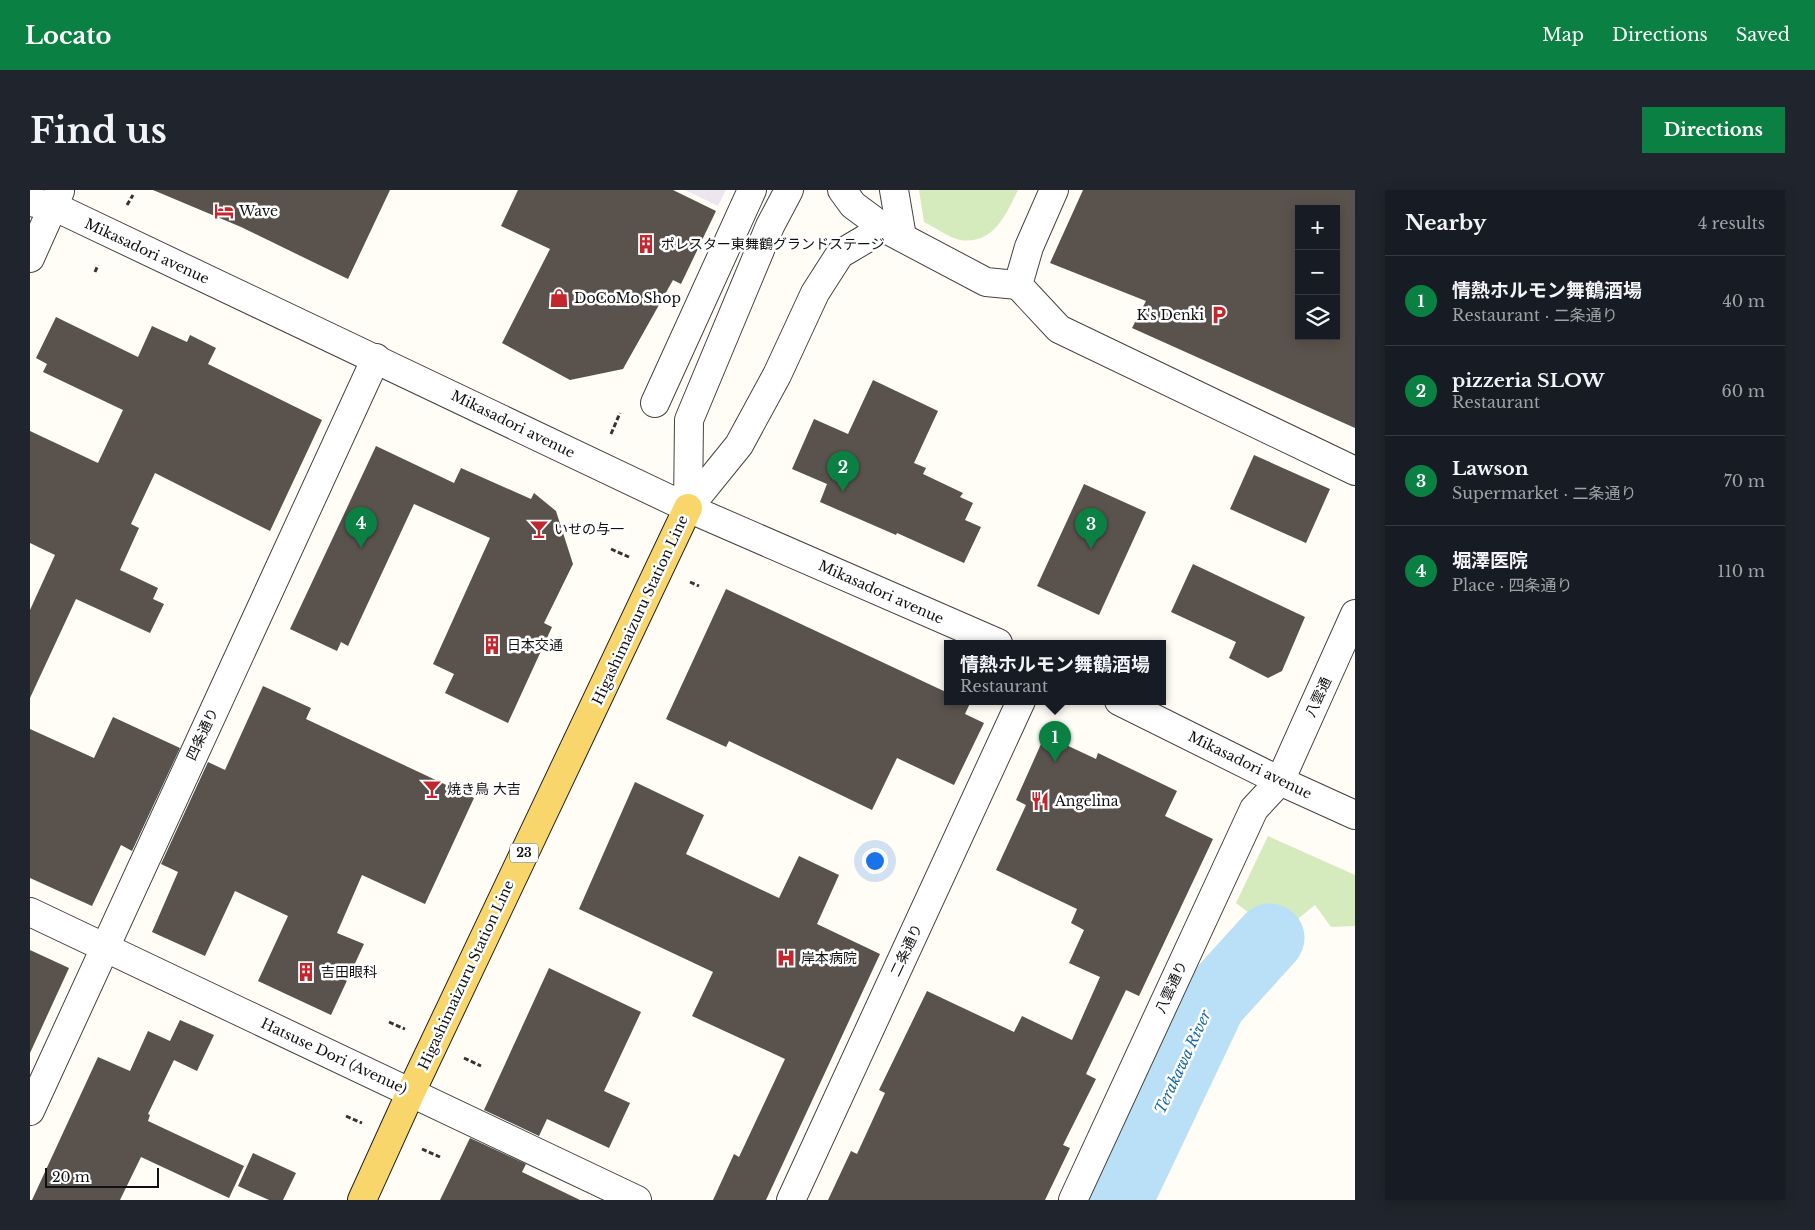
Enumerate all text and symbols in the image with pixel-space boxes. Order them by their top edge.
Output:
text: Locato [25,21,111,50]
text: Map [1542,24,1584,46]
text: Directions [1612,24,1708,46]
text: Saved [1736,24,1790,46]
button: Directions [1642,107,1785,153]
text: Find us [30,109,167,152]
hotel icon: Wave [213,200,235,222]
place label: Wave [238,202,278,220]
map controls [1295,205,1340,340]
button: + [1295,205,1340,250]
text: Nearby [1405,210,1486,236]
text: 4 results [1698,213,1765,233]
street label: Mikasadori avenue [82,214,212,288]
building icon: ポレスター東舞鶴グランドステージ [635,233,657,255]
place label: ポレスター東舞鶴グランドステージ [661,235,885,253]
button: − [1295,250,1340,295]
text: 情熱ホルモン舞鶴酒場 [1452,279,1642,302]
shop icon: DoCoMo Shop [548,287,570,309]
place label: DoCoMo Shop [574,289,681,307]
text: 1 [1418,291,1424,311]
text: 40 m [1722,291,1765,311]
button: layers [1295,295,1340,340]
parking icon: K's Denki [1208,304,1230,326]
text: Restaurant · 二条通り [1452,305,1618,325]
place label: K's Denki [1136,306,1204,324]
text: pizzeria SLOW [1452,369,1605,392]
text: 2 [1416,381,1426,401]
text: 60 m [1722,381,1765,401]
street label: Mikasadori avenue [448,386,578,462]
text: Restaurant [1452,392,1540,412]
pin: 2 [827,451,859,492]
text: Lawson [1452,457,1529,480]
text: 3 [1416,471,1426,491]
text: 70 m [1724,471,1765,491]
text: Supermarket · 二条通り [1452,483,1637,503]
pin: 4 [345,507,377,548]
pin: 3 [1075,508,1107,549]
street label: Higashimaizuru Station Line [588,512,692,708]
bar icon: いせの与一 [528,518,550,540]
place label: いせの与一 [554,520,624,538]
text: 堀澤医院 [1452,549,1528,572]
street label: Mikasadori avenue [815,556,947,628]
text: 4 [1416,561,1426,581]
text: 110 m [1718,561,1765,581]
text: Place · 四条通り [1452,575,1573,595]
building icon: 日本交通 [481,634,503,656]
place label: 日本交通 [507,636,563,654]
popup [944,640,1166,705]
text: 情熱ホルモン舞鶴酒場 [960,653,1150,676]
street label: 八雲通 [1301,674,1335,720]
text: Restaurant [960,676,1048,696]
street label: 四条通り [182,705,222,763]
pin: 1 [1039,721,1071,762]
street label: Mikasadori avenue [1185,727,1315,803]
bar icon: 焼き鳥 大吉 [421,778,443,800]
place label: 焼き鳥 大吉 [447,780,521,798]
restaurant icon: Angelina [1029,790,1051,812]
place label: Angelina [1054,792,1119,810]
road number: 23 [510,844,538,862]
your location [862,848,888,874]
street label: Higashimaizuru Station Line [414,877,518,1073]
street label: 二条通り [886,921,926,979]
hospital icon: 岸本病院 [775,947,797,969]
place label: 岸本病院 [801,949,857,967]
street label: 八雲通り [1151,958,1191,1016]
building icon: 吉田眼科 [295,961,317,983]
place label: 吉田眼科 [321,963,377,981]
water label: Terakawa River [1150,1006,1215,1117]
street label: Hatsuse Dori (Avenue) [258,1014,410,1098]
scale bar [45,1165,159,1188]
text: 20 m [52,1168,90,1186]

